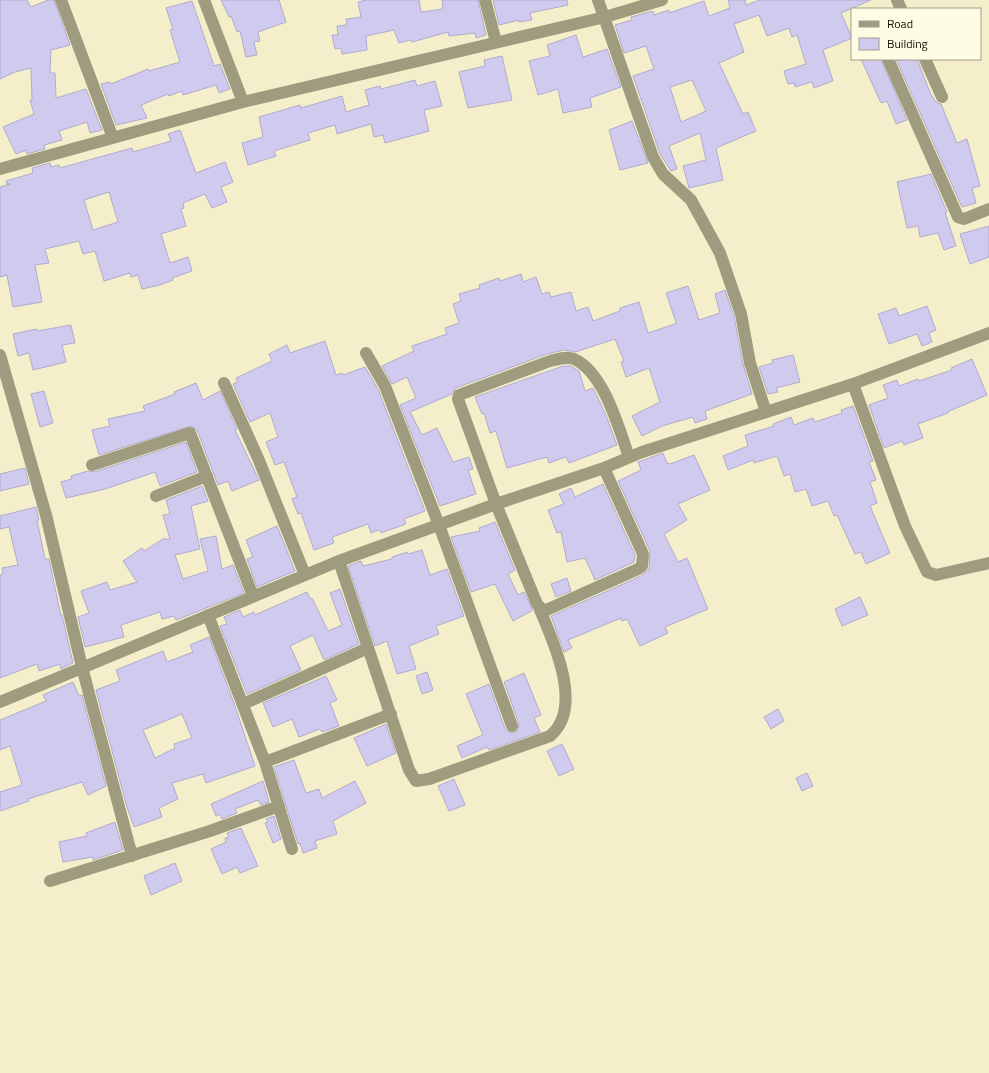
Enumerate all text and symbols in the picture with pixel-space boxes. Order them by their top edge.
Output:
legend [851,8,981,60]
text: Road [887,14,913,33]
text: Building [887,34,928,53]

